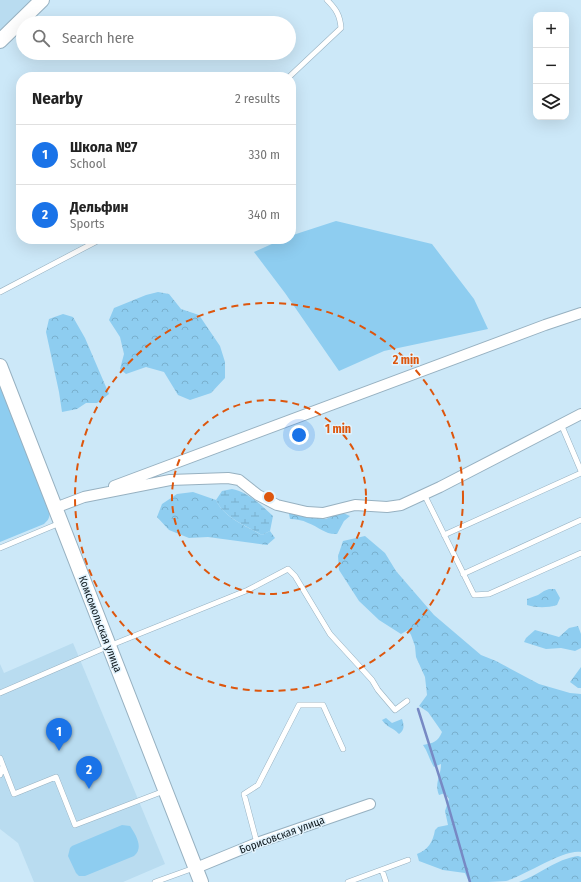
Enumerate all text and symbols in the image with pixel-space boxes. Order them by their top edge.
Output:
map controls [533,12,569,120]
button: + [533,12,569,48]
search box [16,16,296,60]
icon: search [30,27,52,49]
text: Search here [62,29,134,47]
button: − [533,48,569,84]
button: layers [533,84,569,120]
text: Nearby [32,88,83,109]
text: 2 results [235,91,280,106]
text: Школа №7 [70,138,137,156]
text: 1 [42,147,48,162]
text: 330 m [248,147,280,162]
text: School [70,156,106,171]
text: Дельфин [70,198,128,216]
text: 2 [42,207,48,222]
text: 340 m [248,207,280,222]
text: Sports [70,216,105,231]
text: 2 min [392,353,419,367]
text: 1 min [325,422,351,436]
your location [289,425,309,445]
centre of rings [262,490,276,504]
street label: Комсомольская улица [76,574,124,674]
pin: 1 [46,718,72,751]
pin: 2 [76,756,102,789]
street label: Борисовская улица [238,814,326,856]

